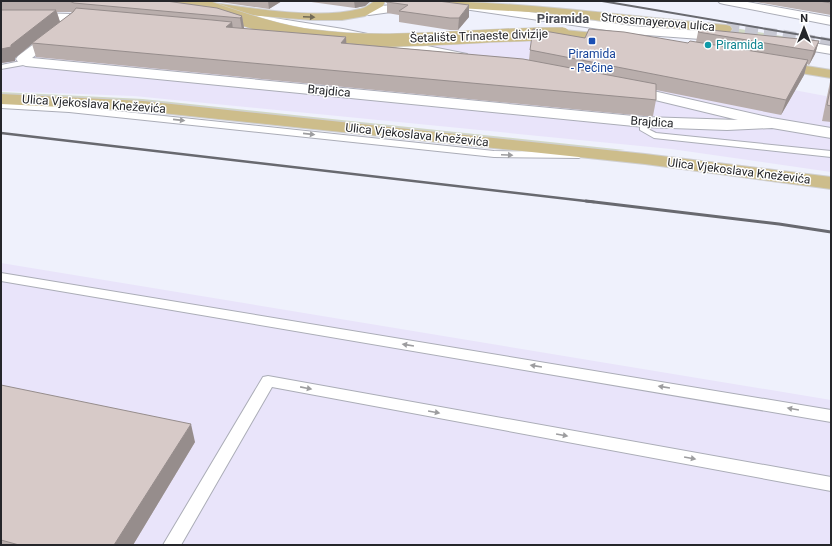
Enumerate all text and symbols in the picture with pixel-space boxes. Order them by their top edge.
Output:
north arrow [784,8,824,48]
street label: Strossmayerova ulica [600,10,716,34]
district label: Piramida [537,11,589,26]
text: N [800,12,808,25]
one-way arrow [303,14,316,20]
street label: Šetalište Trinaeste divizije [410,26,548,45]
marker: Piramida - Pećine [587,36,597,46]
place label: Piramida [716,38,764,52]
marker: Piramida [703,40,713,50]
place label: Piramida - Pećine [568,47,616,75]
street label: Brajdica [307,82,351,100]
street label: Ulica Vjekoslava Kneževića [22,92,166,116]
street label: Brajdica [630,114,674,130]
one-way arrow [173,117,185,124]
street label: Ulica Vjekoslava Kneževića [345,121,489,149]
one-way arrow [302,131,315,137]
one-way arrow [501,152,513,159]
street label: Ulica Vjekoslava Kneževića [667,155,811,187]
one-way arrow [402,341,414,347]
one-way arrow [530,363,542,369]
one-way arrow [658,384,670,390]
one-way arrow [300,386,313,392]
one-way arrow [786,406,799,412]
one-way arrow [428,409,440,415]
one-way arrow [556,432,568,438]
one-way arrow [684,456,696,462]

